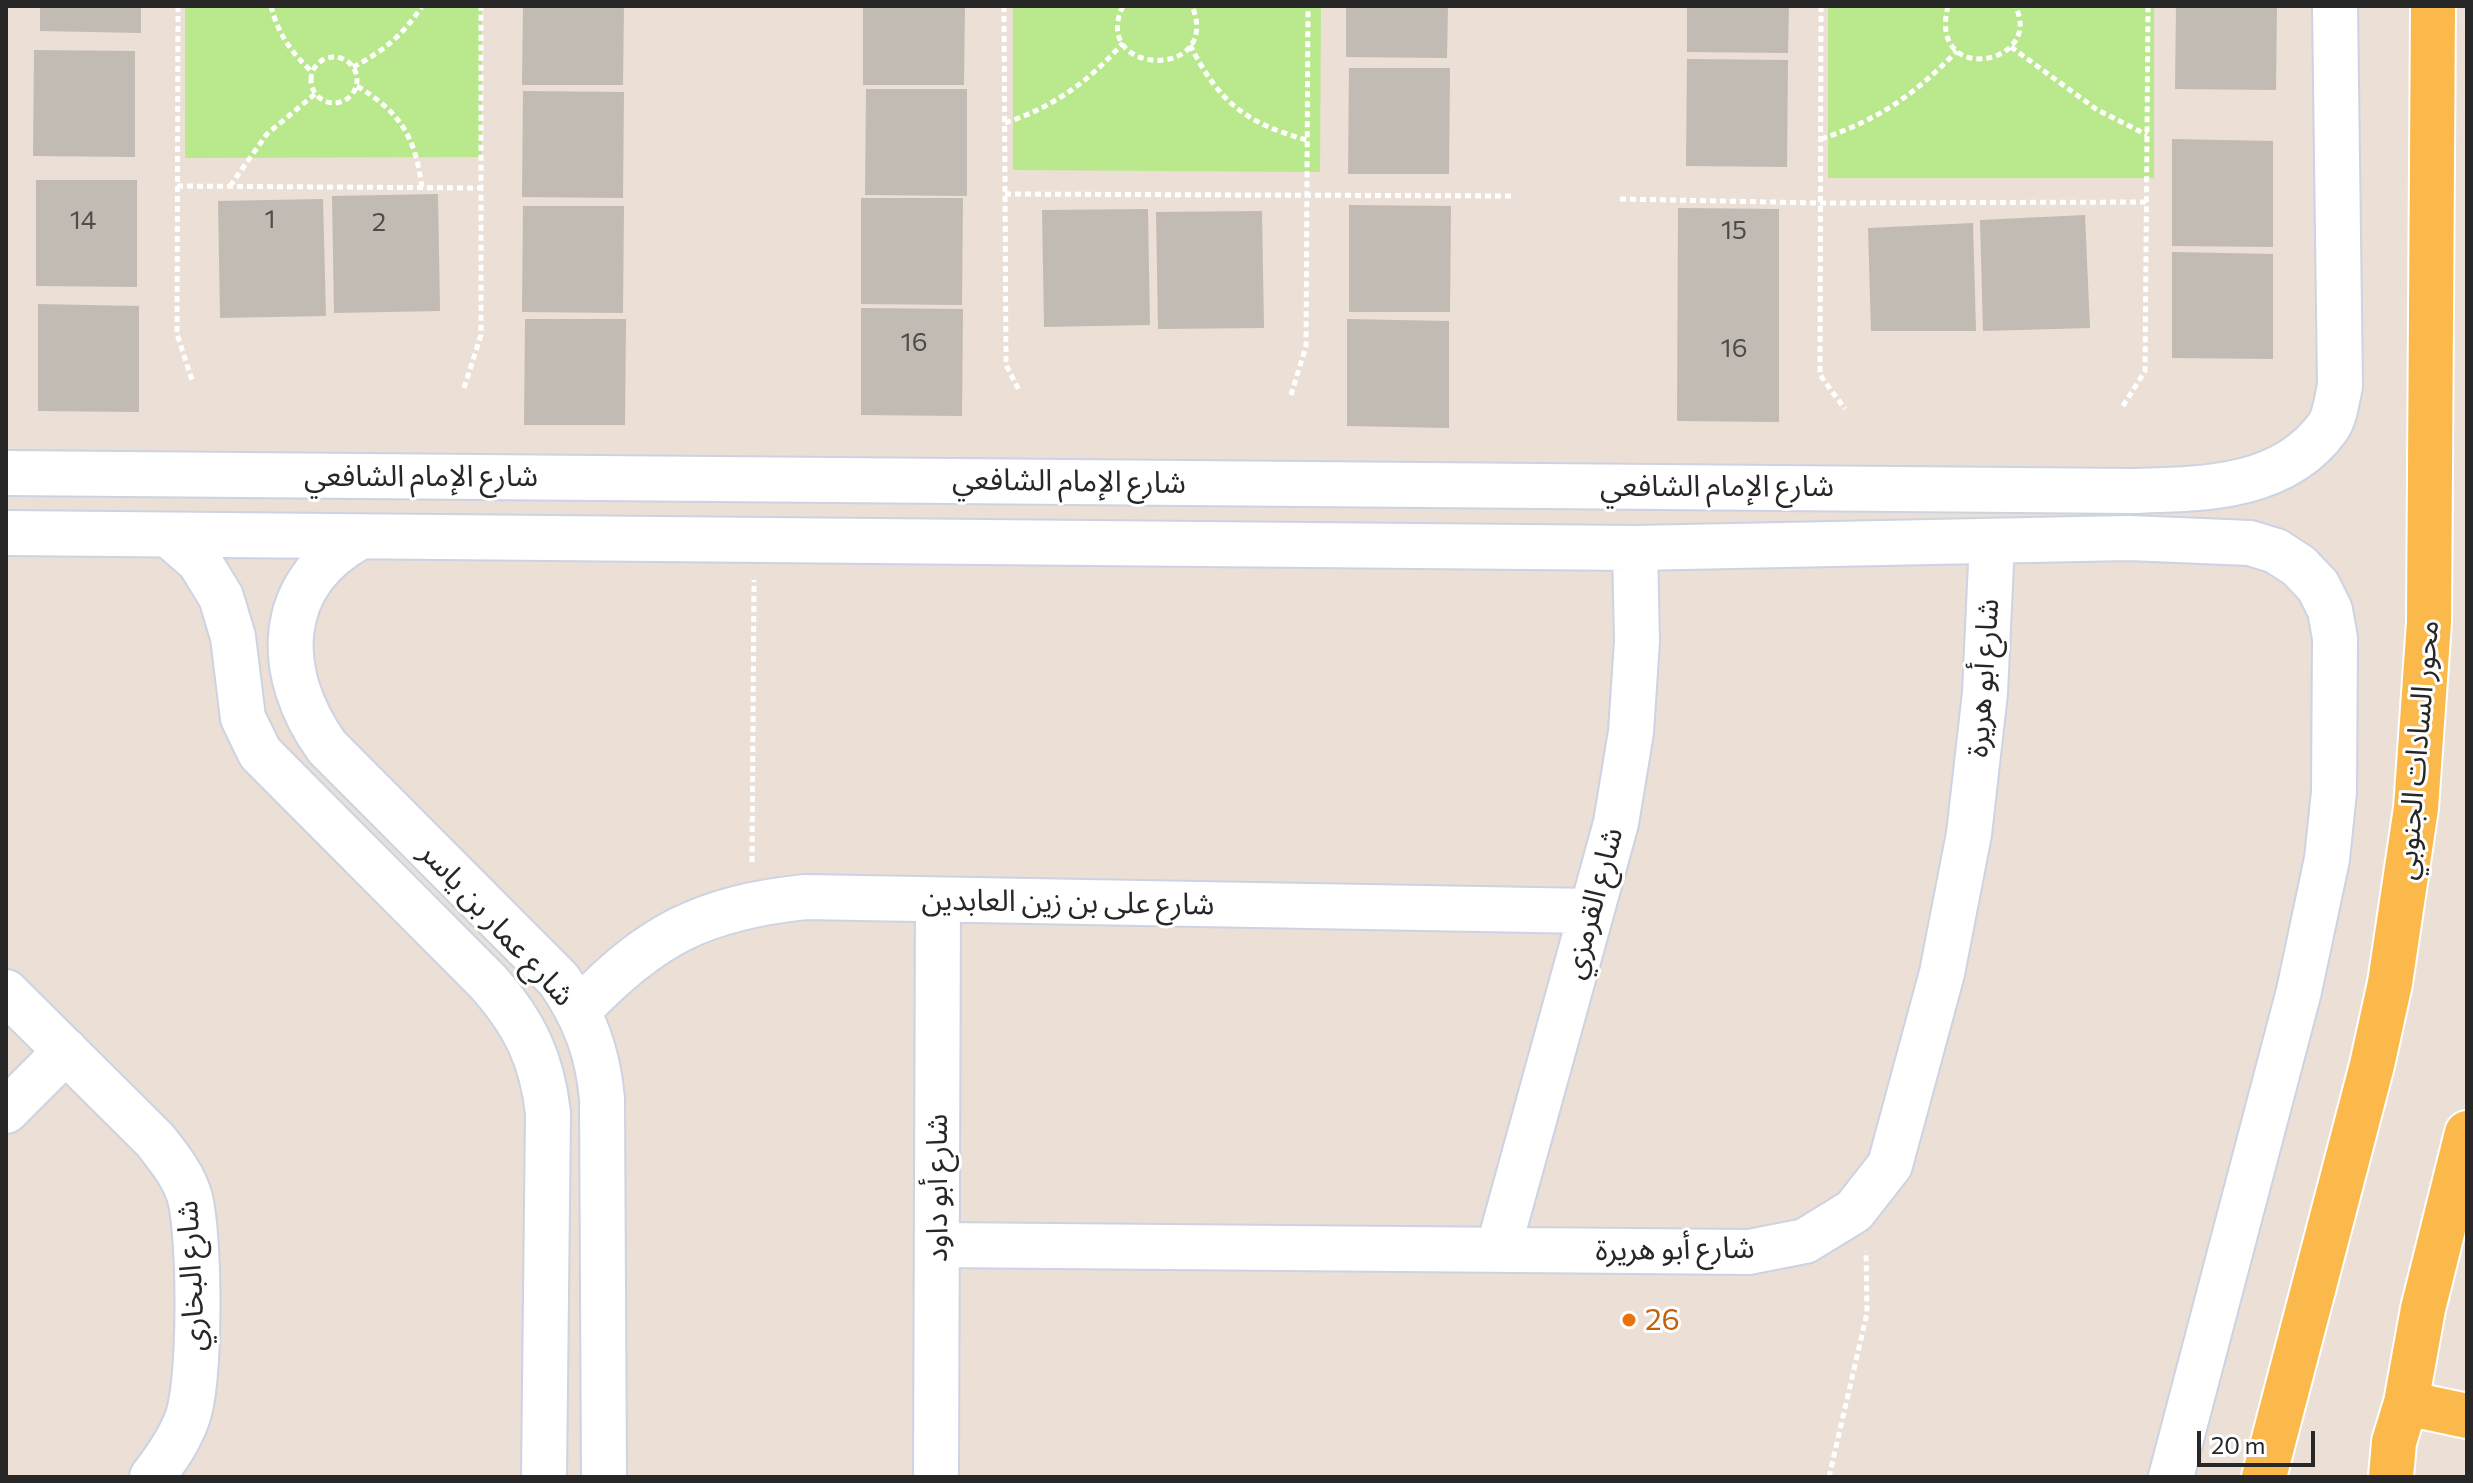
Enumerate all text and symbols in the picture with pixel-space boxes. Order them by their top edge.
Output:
house number: 1 [264,203,276,235]
house number: 14 [70,204,96,236]
house number: 2 [372,206,386,238]
house number: 15 [1721,214,1747,246]
house number: 16 [901,326,927,358]
house number: 16 [1721,332,1747,364]
street label: شارع الإمام الشافعي [304,458,538,494]
street label: شارع الإمام الشافعي [952,461,1186,501]
street label: شارع الإمام الشافعي [1600,468,1834,504]
street label: شارع أبو هريرة [1959,597,2007,759]
street label: محور السادات الجنوبي [2388,619,2446,881]
street label: شارع القرمزي [1556,823,1630,983]
street label: شارع عمار بن ياسر [412,835,582,1013]
street label: شارع على بن زين العابدين [921,881,1215,923]
street label: شارع أبو داود [919,1114,955,1262]
street label: شارع البخاري [169,1200,213,1352]
street label: شارع أبو هريرة [1595,1230,1755,1268]
place label: 26 [1645,1302,1680,1338]
marker: 26 [1620,1311,1638,1329]
scale bar [2201,1415,2319,1465]
text: 20 m [2211,1430,2265,1459]

